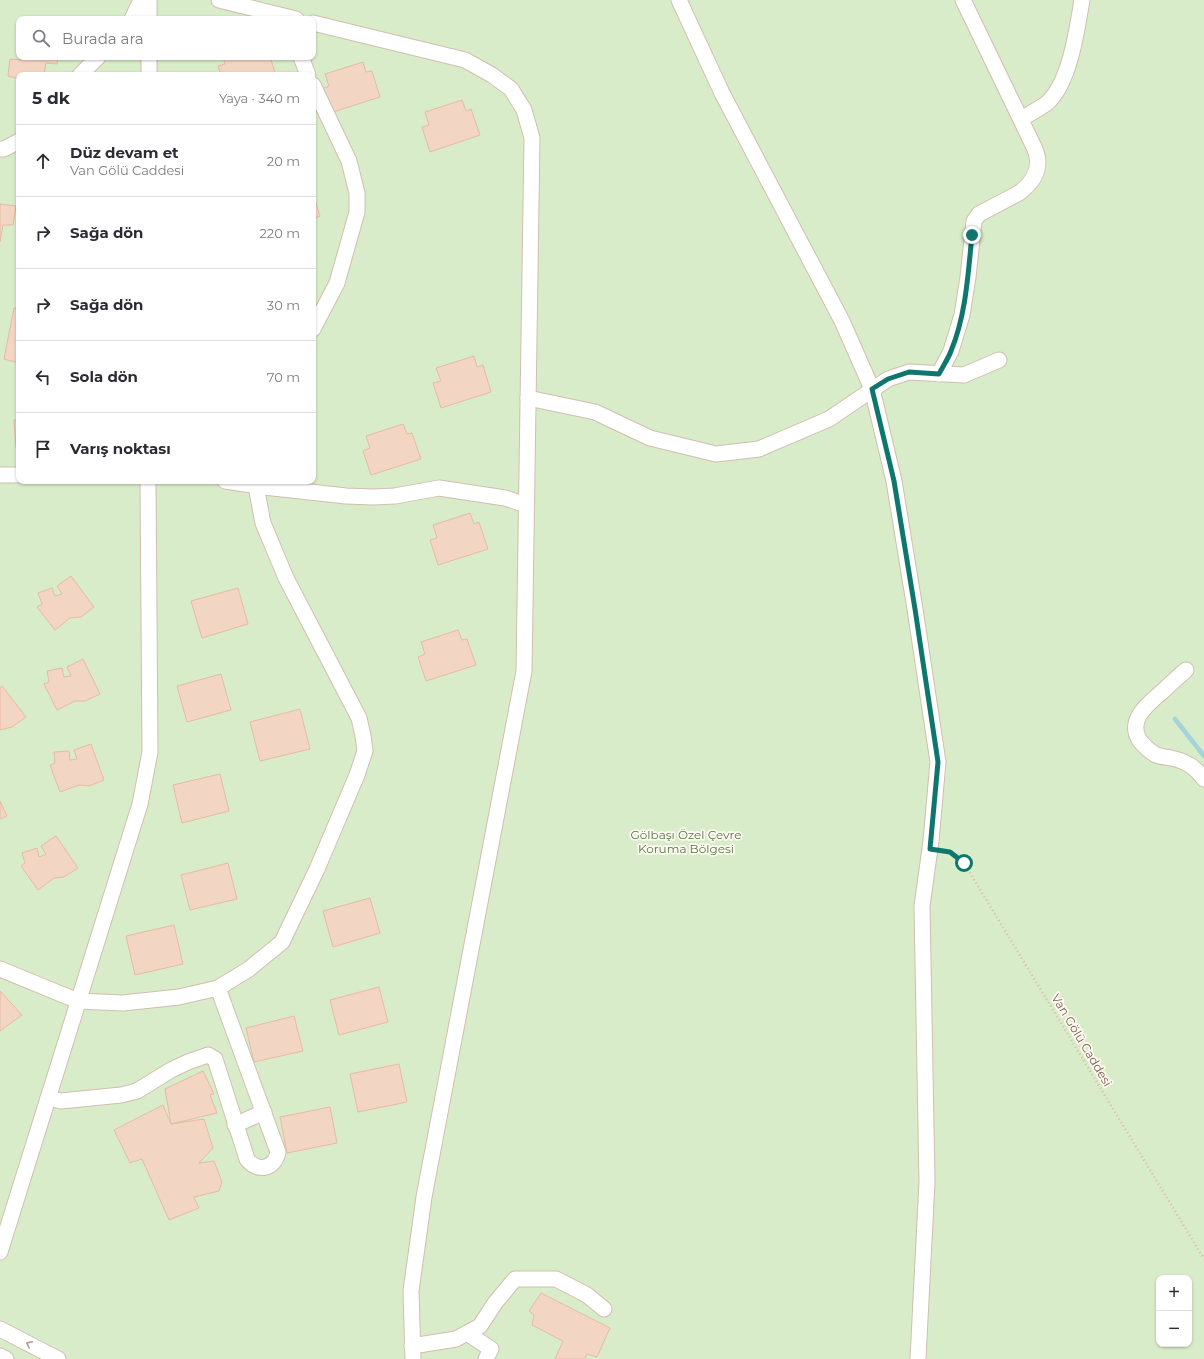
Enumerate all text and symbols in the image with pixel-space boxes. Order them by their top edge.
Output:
search box [16,16,316,60]
icon: search [30,27,52,49]
text: Burada ara [62,29,144,48]
text: 5 dk [32,88,70,108]
text: Yaya · 340 m [219,90,300,106]
text: Düz devam et [70,143,179,162]
icon: ahead [32,150,54,172]
text: 20 m [267,153,300,169]
text: Van Gölü Caddesi [70,162,184,178]
icon: right [32,222,54,244]
text: Sağa dön [70,223,143,242]
text: 220 m [259,225,300,241]
route end [963,226,981,244]
icon: right [32,294,54,316]
text: Sağa dön [70,295,143,314]
text: 30 m [267,297,300,313]
icon: left [32,366,54,388]
text: Sola dön [70,367,138,386]
text: 70 m [267,369,300,385]
icon: arrive [32,438,54,460]
text: Varış noktası [70,439,171,458]
park label: Gölbaşı Özel Çevre Koruma Bölgesi [631,827,741,856]
route start [955,854,973,872]
street label: Van Gölü Caddesi [1048,991,1116,1089]
map controls [1156,1275,1192,1347]
button: + [1156,1275,1192,1311]
button: − [1156,1311,1192,1347]
one-way arrow [26,1341,33,1349]

